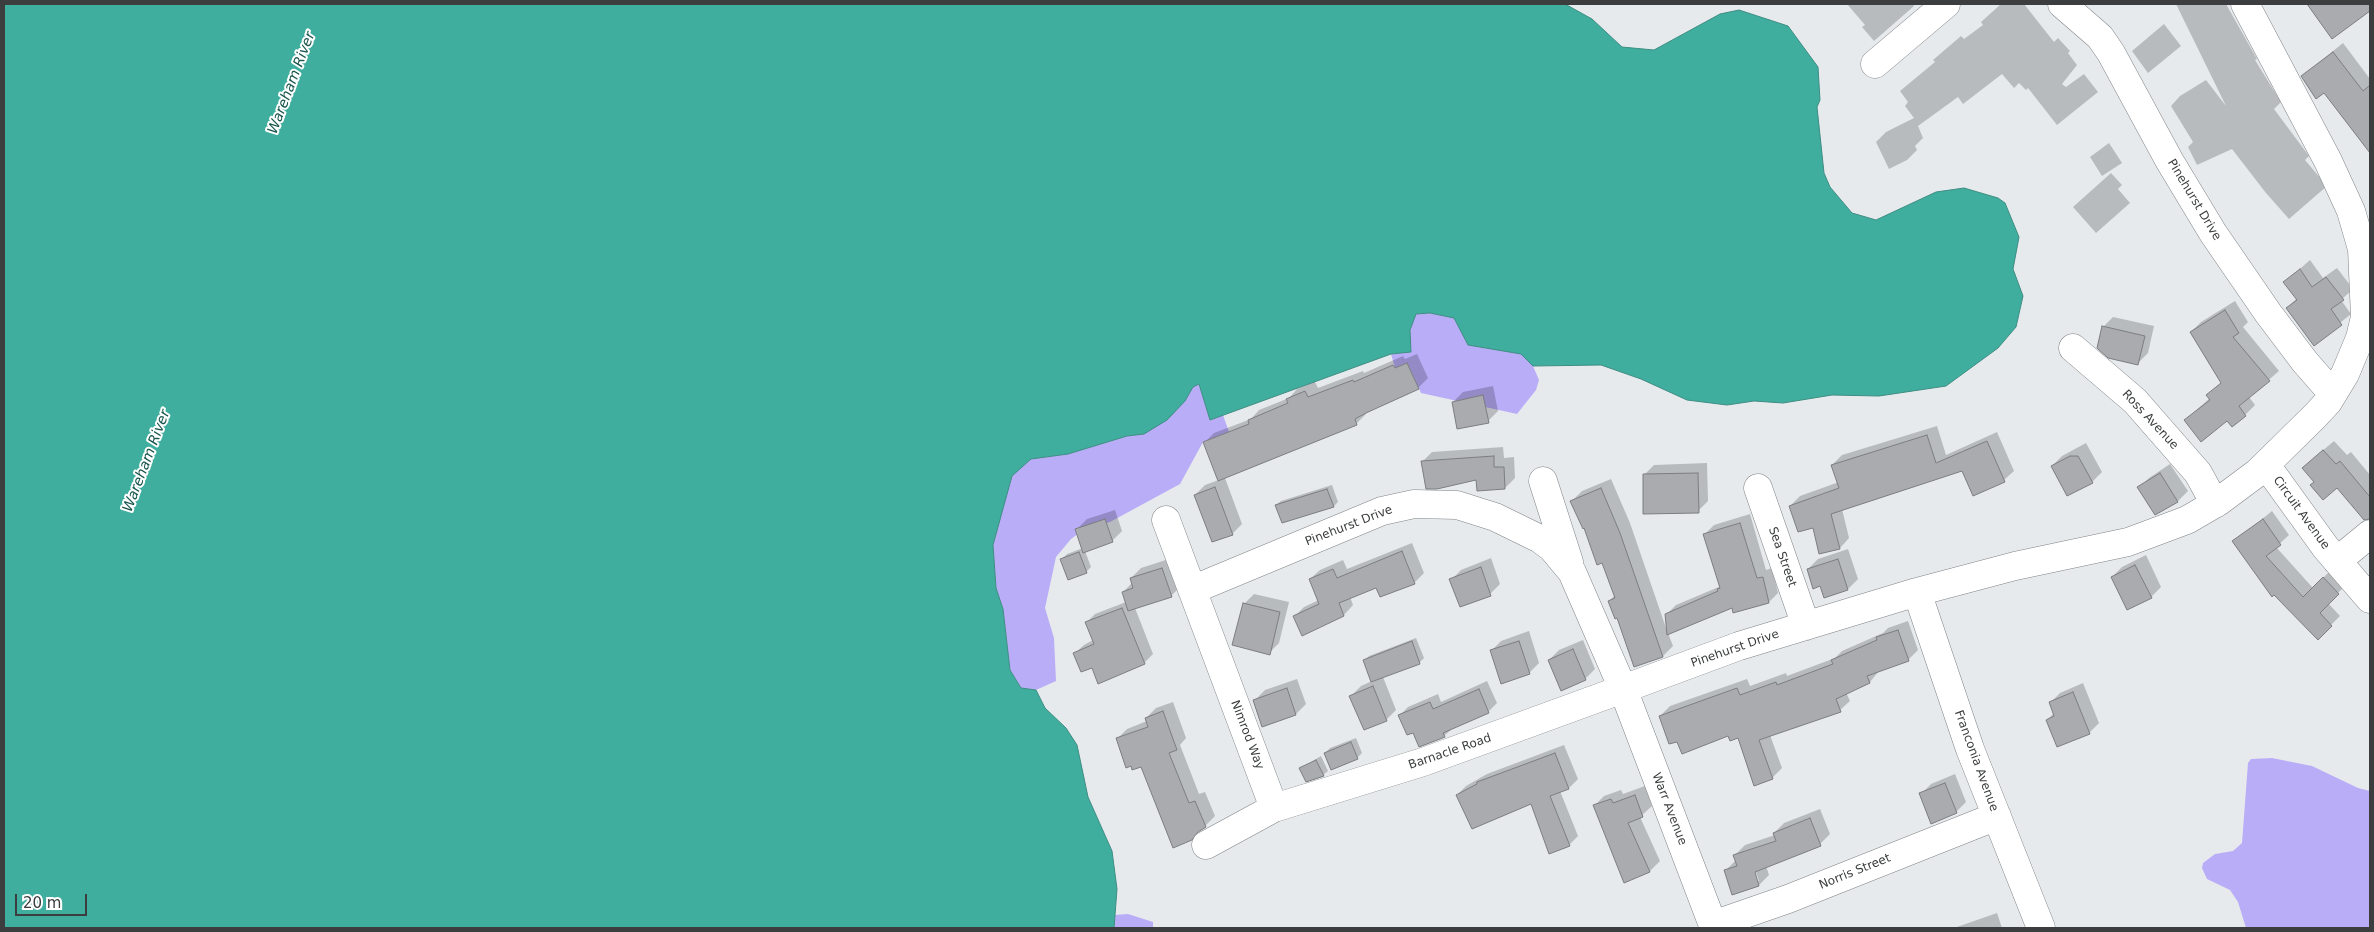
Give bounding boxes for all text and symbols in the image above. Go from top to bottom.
water label: Wareham River [265,30,319,136]
street label: Pinehurst Drive [2164,157,2224,243]
street label: Ross Avenue [2119,387,2181,453]
water label: Wareham River [120,408,174,514]
street label: Circuit Avenue [2270,474,2332,552]
street label: Pinehurst Drive [1303,503,1395,549]
street label: Sea Street [1765,525,1799,589]
street label: Pinehurst Drive [1689,627,1781,671]
street label: Nimrod Way [1227,698,1267,772]
street label: Franconia Avenue [1951,708,2001,814]
street label: Barnacle Road [1407,731,1493,773]
street label: Warr Avenue [1649,771,1689,847]
street label: Norris Street [1817,851,1893,893]
scale bar [18,884,90,916]
text: 20 m [23,894,61,912]

